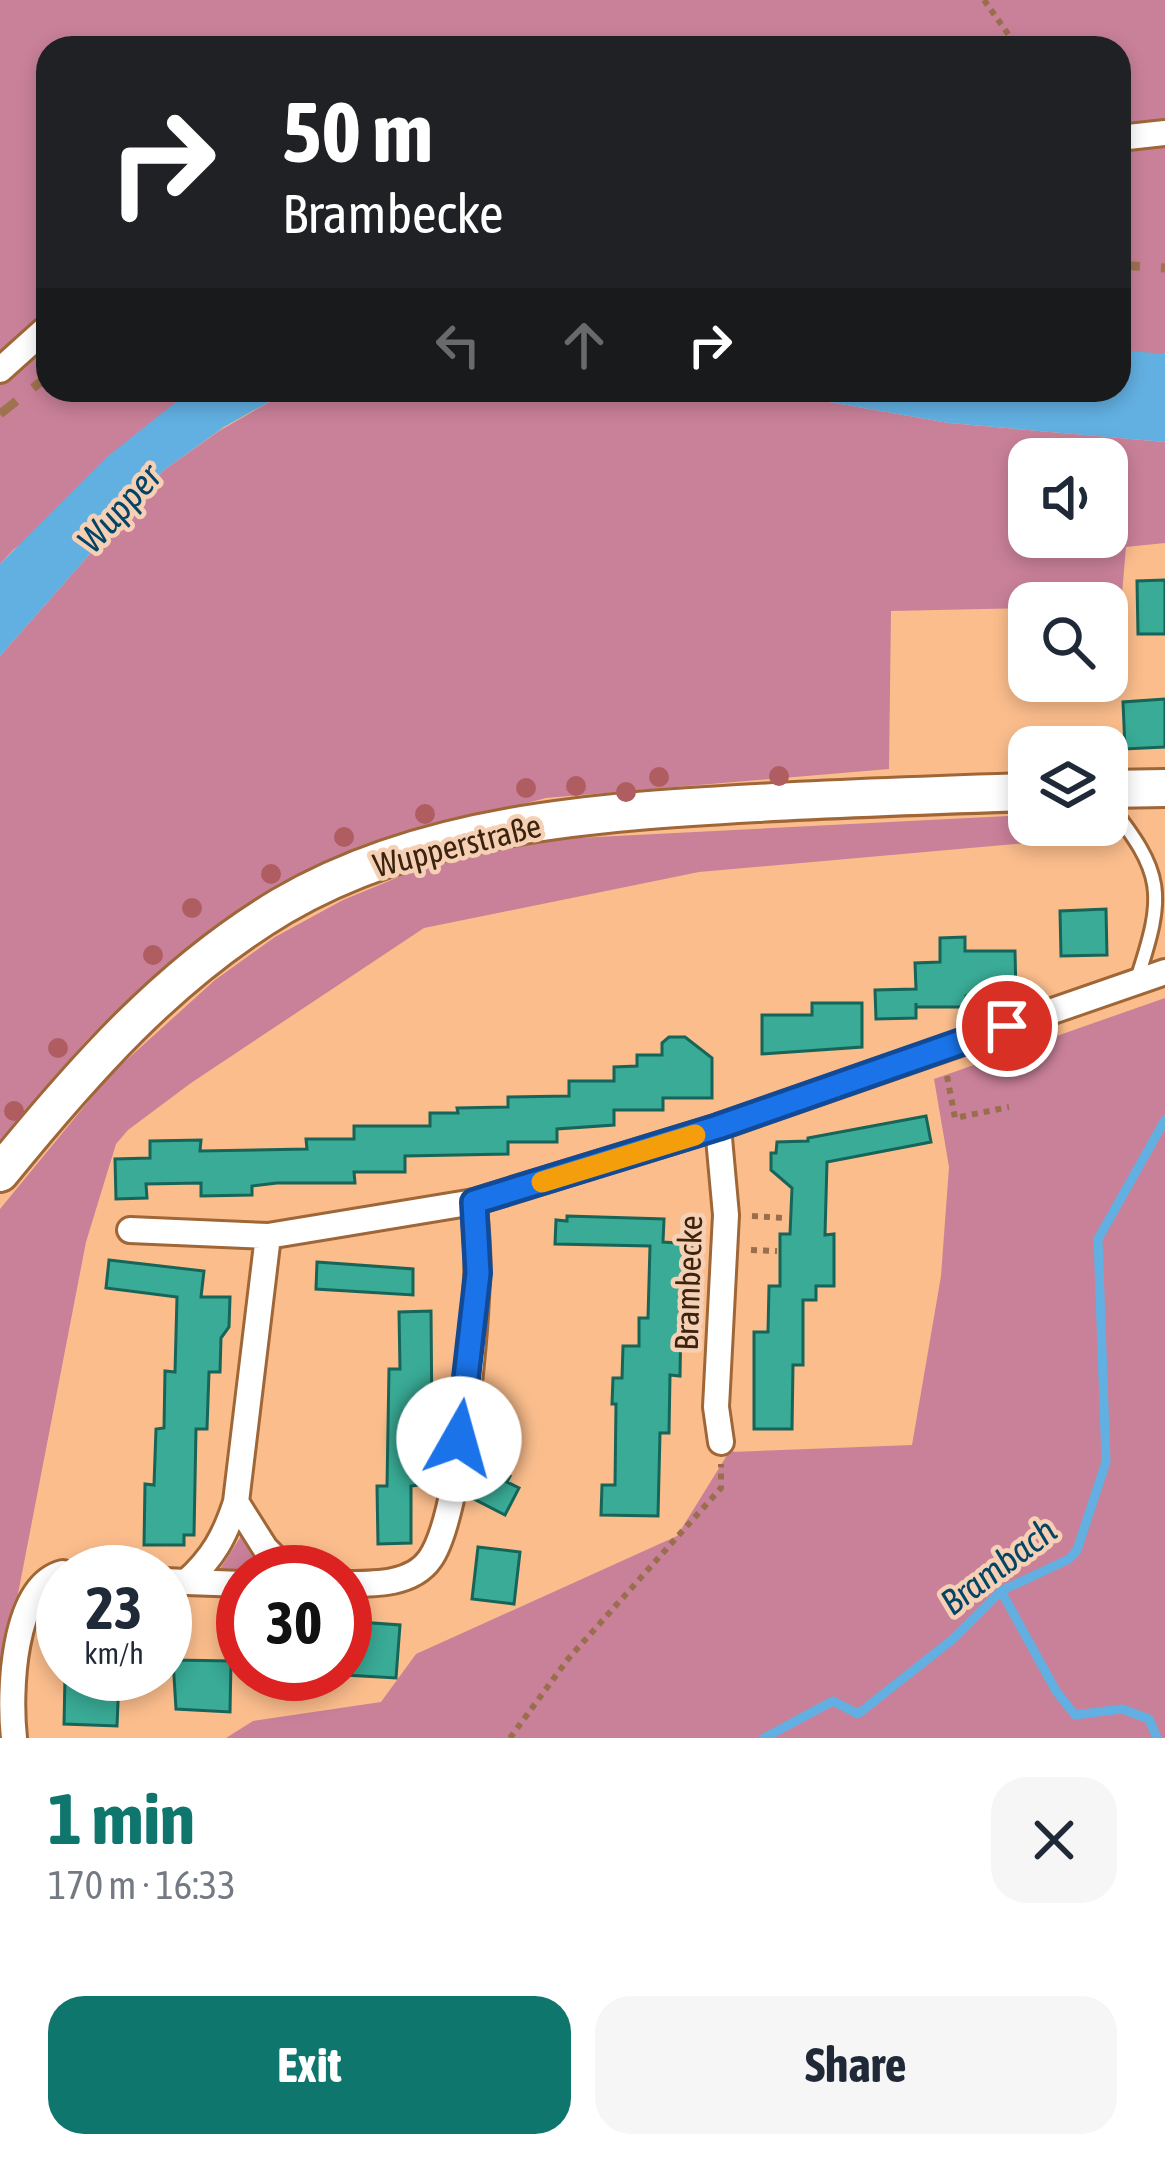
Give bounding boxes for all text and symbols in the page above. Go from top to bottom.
icon: right [84,84,240,240]
text: 50 m [282,84,433,180]
text: Brambecke [282,183,503,244]
icon: left [425,312,491,378]
icon: ahead [551,312,617,378]
icon: right [677,312,743,378]
map controls [1008,438,1128,846]
button: sound [1008,438,1128,558]
water label: Wupper [69,454,170,561]
button: search [1008,582,1128,702]
button: layers [1008,726,1128,846]
street label: Wupperstraße [369,806,545,884]
pin [956,975,1058,1077]
icon: arrive [974,993,1040,1059]
street label: Brambecke [667,1215,709,1351]
position arrow [396,1376,522,1502]
water label: Brambach [932,1509,1064,1623]
speed limit sign: 30 [216,1545,372,1701]
text: 23 [86,1573,142,1642]
text: km/h [84,1636,144,1670]
text: 1 min [48,1777,195,1859]
button: close [991,1777,1117,1903]
text: 170 m · 16:33 [48,1863,236,1907]
button: Exit [48,1996,571,2134]
button: Share [595,1996,1117,2134]

